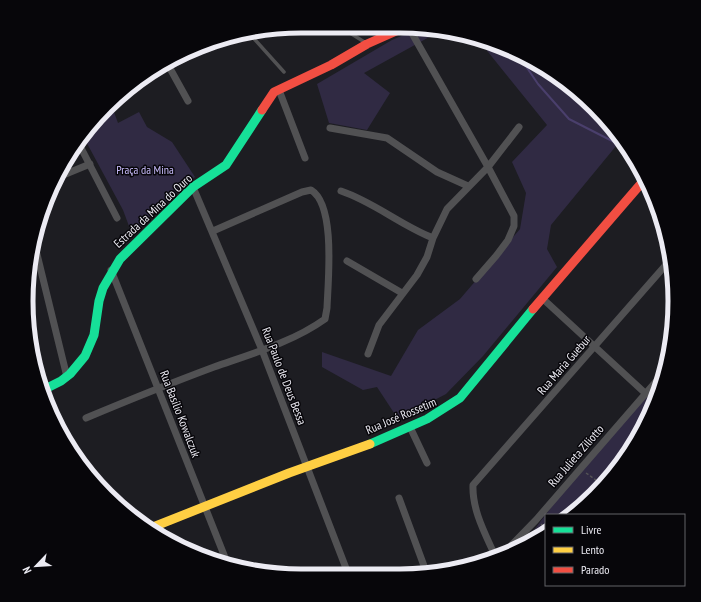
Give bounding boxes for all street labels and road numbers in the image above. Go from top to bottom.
street label: Estrada da Mina do Ouro [110,170,195,251]
street label: Rua Paulo de Deus Bessa [259,325,310,427]
street label: Rua Maria Guebur [534,331,594,397]
street label: Rua Basílio Kowalczuk [157,368,204,460]
street label: Rua José Rossetim [363,394,439,437]
street label: Rua Julieta Ziliotto [545,422,607,490]

